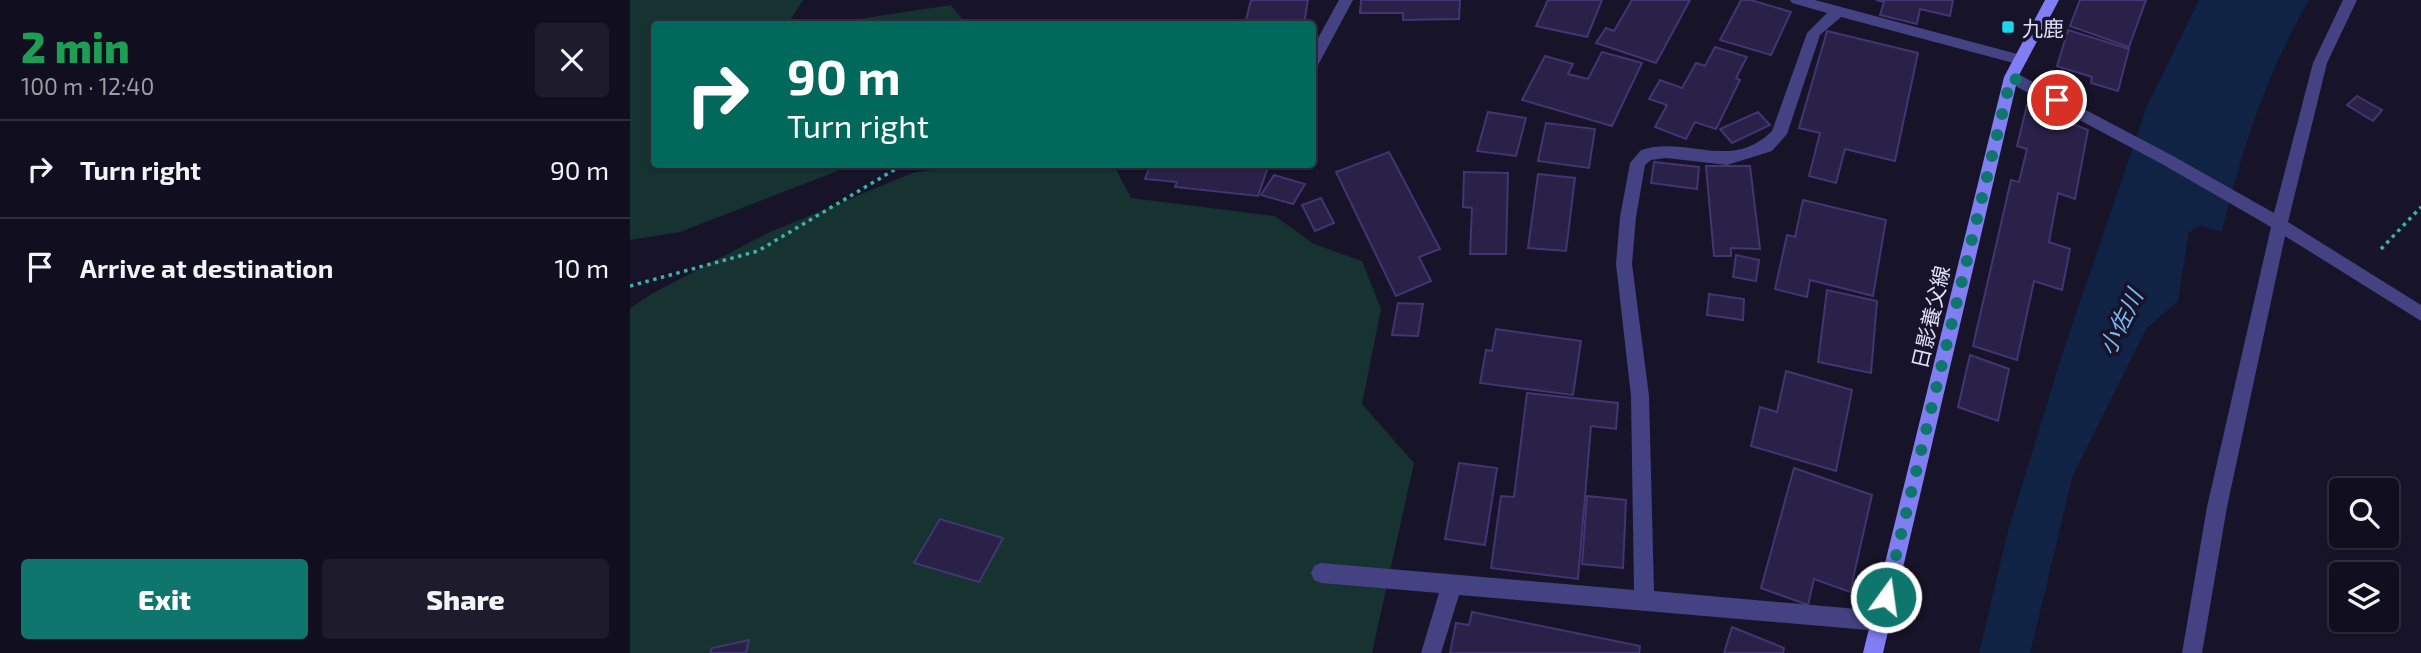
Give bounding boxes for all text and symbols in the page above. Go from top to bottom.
place label: 九鹿 [2022,15,2064,40]
marker: 九鹿 [2000,19,2016,35]
text: 2 min [21,21,130,71]
button: close [535,23,609,97]
text: 90 m [787,46,901,105]
icon: right [672,49,763,140]
pin [2027,70,2087,130]
text: 100 m · 12:40 [21,72,154,100]
icon: arrive [2038,81,2076,119]
text: Turn right [787,106,929,144]
icon: right [21,150,59,188]
text: Turn right [80,154,201,185]
text: 90 m [550,154,609,185]
icon: arrive [21,248,59,286]
text: Arrive at destination [80,252,333,283]
text: 10 m [554,252,609,283]
street label: 日影養父線 [1906,263,1954,371]
water label: 小佐川 [2092,282,2149,359]
map controls [2329,478,2399,632]
button: search [2329,478,2399,548]
button: Exit [21,559,308,639]
button: Share [322,559,609,639]
position arrow [1849,560,1923,634]
button: layers [2329,562,2399,632]

